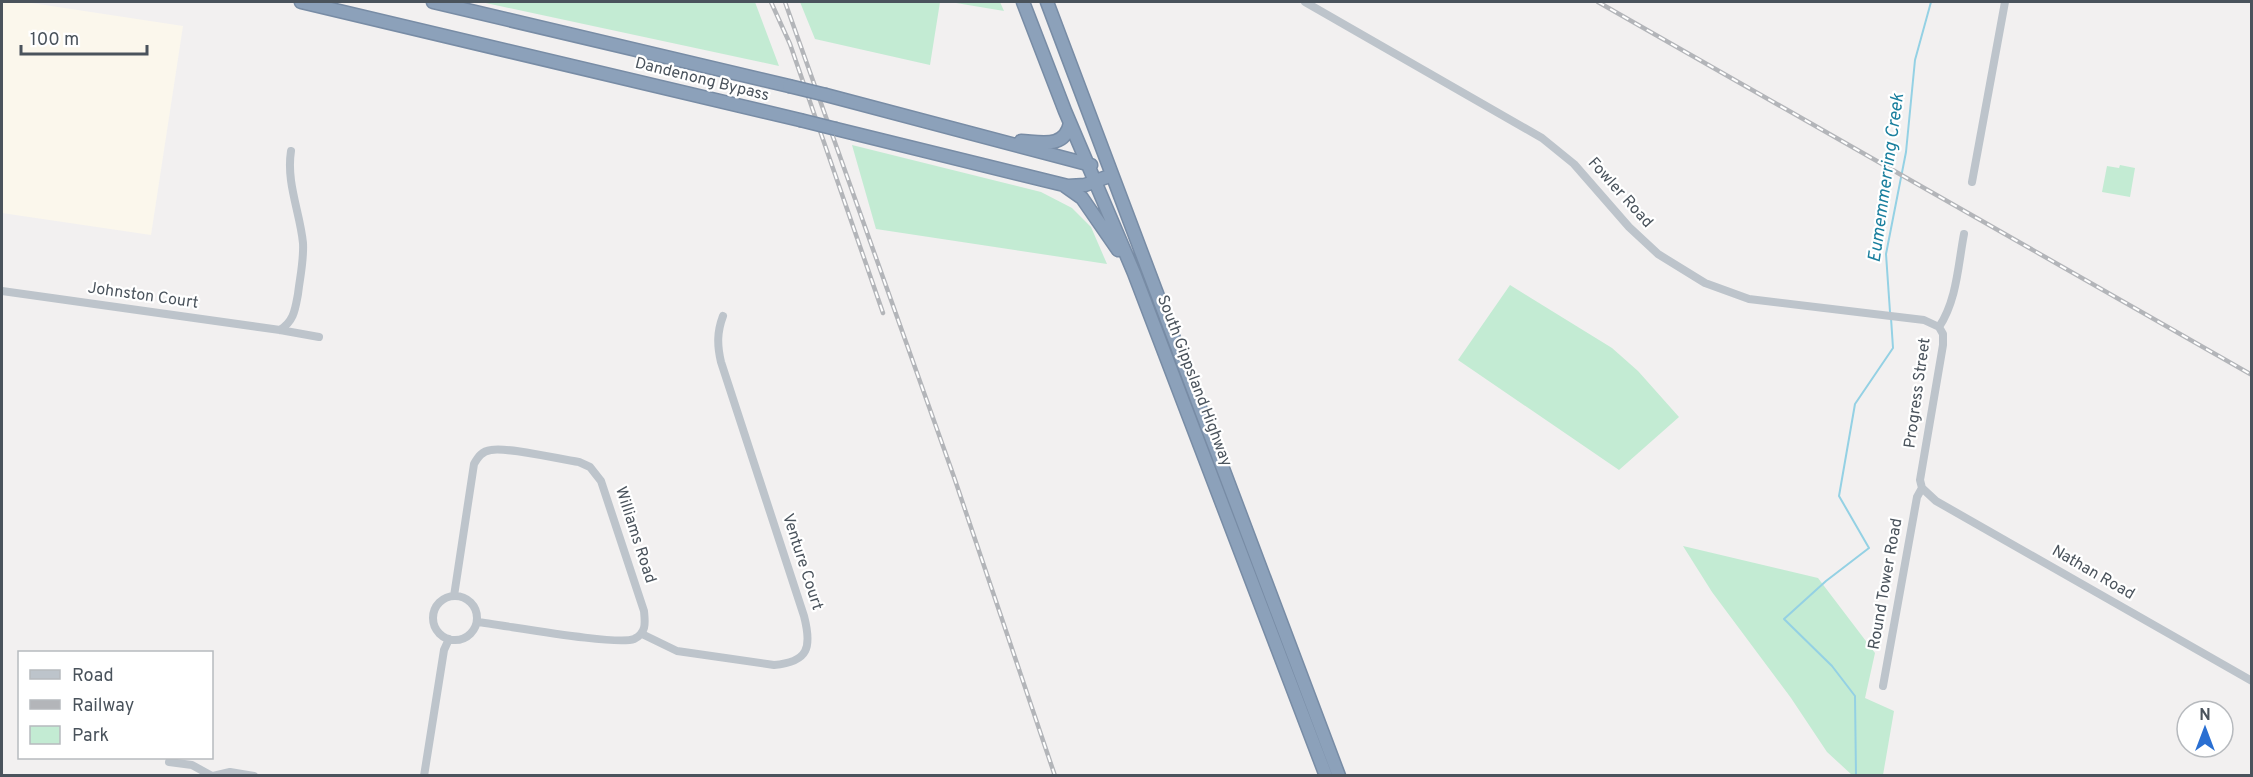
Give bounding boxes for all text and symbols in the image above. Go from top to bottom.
scale bar [21,18,147,56]
text: 100 m [30,29,79,52]
street label: Dandenong Bypass [633,54,771,106]
water label: Eumemmerring Creek [1864,91,1910,264]
street label: Fowler Road [1583,154,1657,232]
street label: Johnston Court [86,278,200,314]
street label: South Gippsland Highway [1152,292,1236,470]
street label: Progress Street [1900,337,1936,449]
street label: Williams Road [610,484,660,586]
street label: Venture Court [777,511,827,613]
street label: Round Tower Road [1865,517,1907,651]
street label: Nathan Road [2048,541,2138,605]
legend [18,651,213,759]
text: Road [72,665,114,688]
text: Railway [72,695,134,718]
north arrow [2175,699,2235,759]
text: N [2199,706,2211,726]
text: Park [72,725,109,748]

